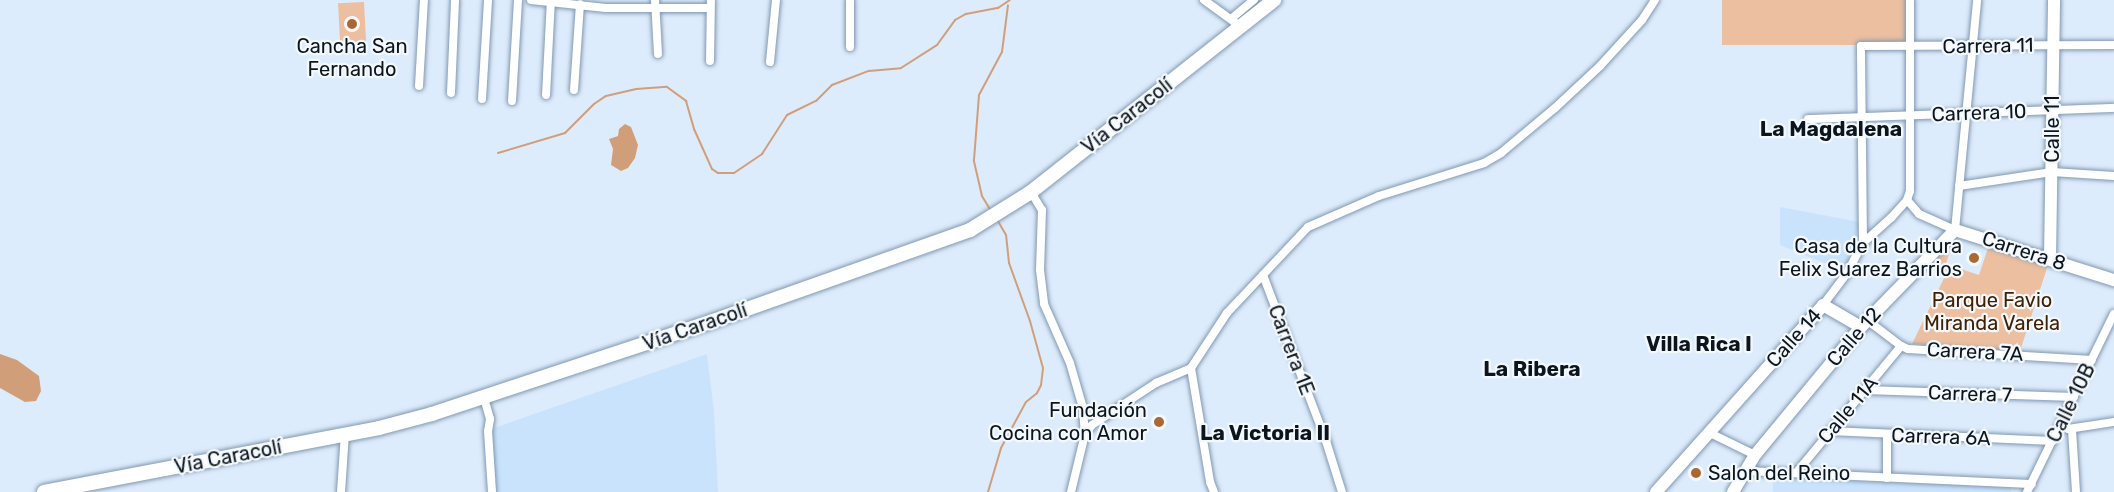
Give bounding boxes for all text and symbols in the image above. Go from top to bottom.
marker: Cancha San Fernando [345,17,359,31]
street label: Carrera 11 [1942,33,2034,59]
place label: Cancha San Fernando [296,34,408,81]
street label: Vía Caracolí [1077,73,1177,159]
street label: Calle 11 [2040,95,2064,163]
street label: Carrera 10 [1931,99,2027,127]
district label: La Magdalena [1760,116,1902,142]
street label: Carrera 8 [1979,226,2069,276]
place label: Casa de la Cultura Felix Suarez Barrios [1779,234,1962,281]
marker: Casa de la Cultura Felix Suarez Barrios [1967,251,1981,265]
park label: Parque Favio Miranda Varela [1924,288,2060,335]
street label: Vía Caracolí [640,298,750,356]
street label: Carrera 1E [1263,302,1319,398]
street label: Calle 12 [1822,303,1886,371]
street label: Calle 14 [1761,304,1827,372]
district label: Villa Rica I [1646,331,1752,357]
street label: Carrera 7A [1926,337,2024,367]
district label: La Ribera [1483,356,1581,382]
street label: Calle 10B [2042,360,2100,446]
street label: Calle 11A [1813,371,1883,449]
street label: Carrera 7 [1928,381,2012,407]
place label: Fundación Cocina con Amor [988,398,1147,445]
marker: Fundación Cocina con Amor [1152,415,1166,429]
district label: La Victoria II [1200,420,1330,446]
street label: Carrera 6A [1891,423,1991,451]
street label: Vía Caracolí [172,435,284,479]
place label: Salon del Reino [1708,461,1850,485]
marker: Salon del Reino [1689,466,1703,480]

